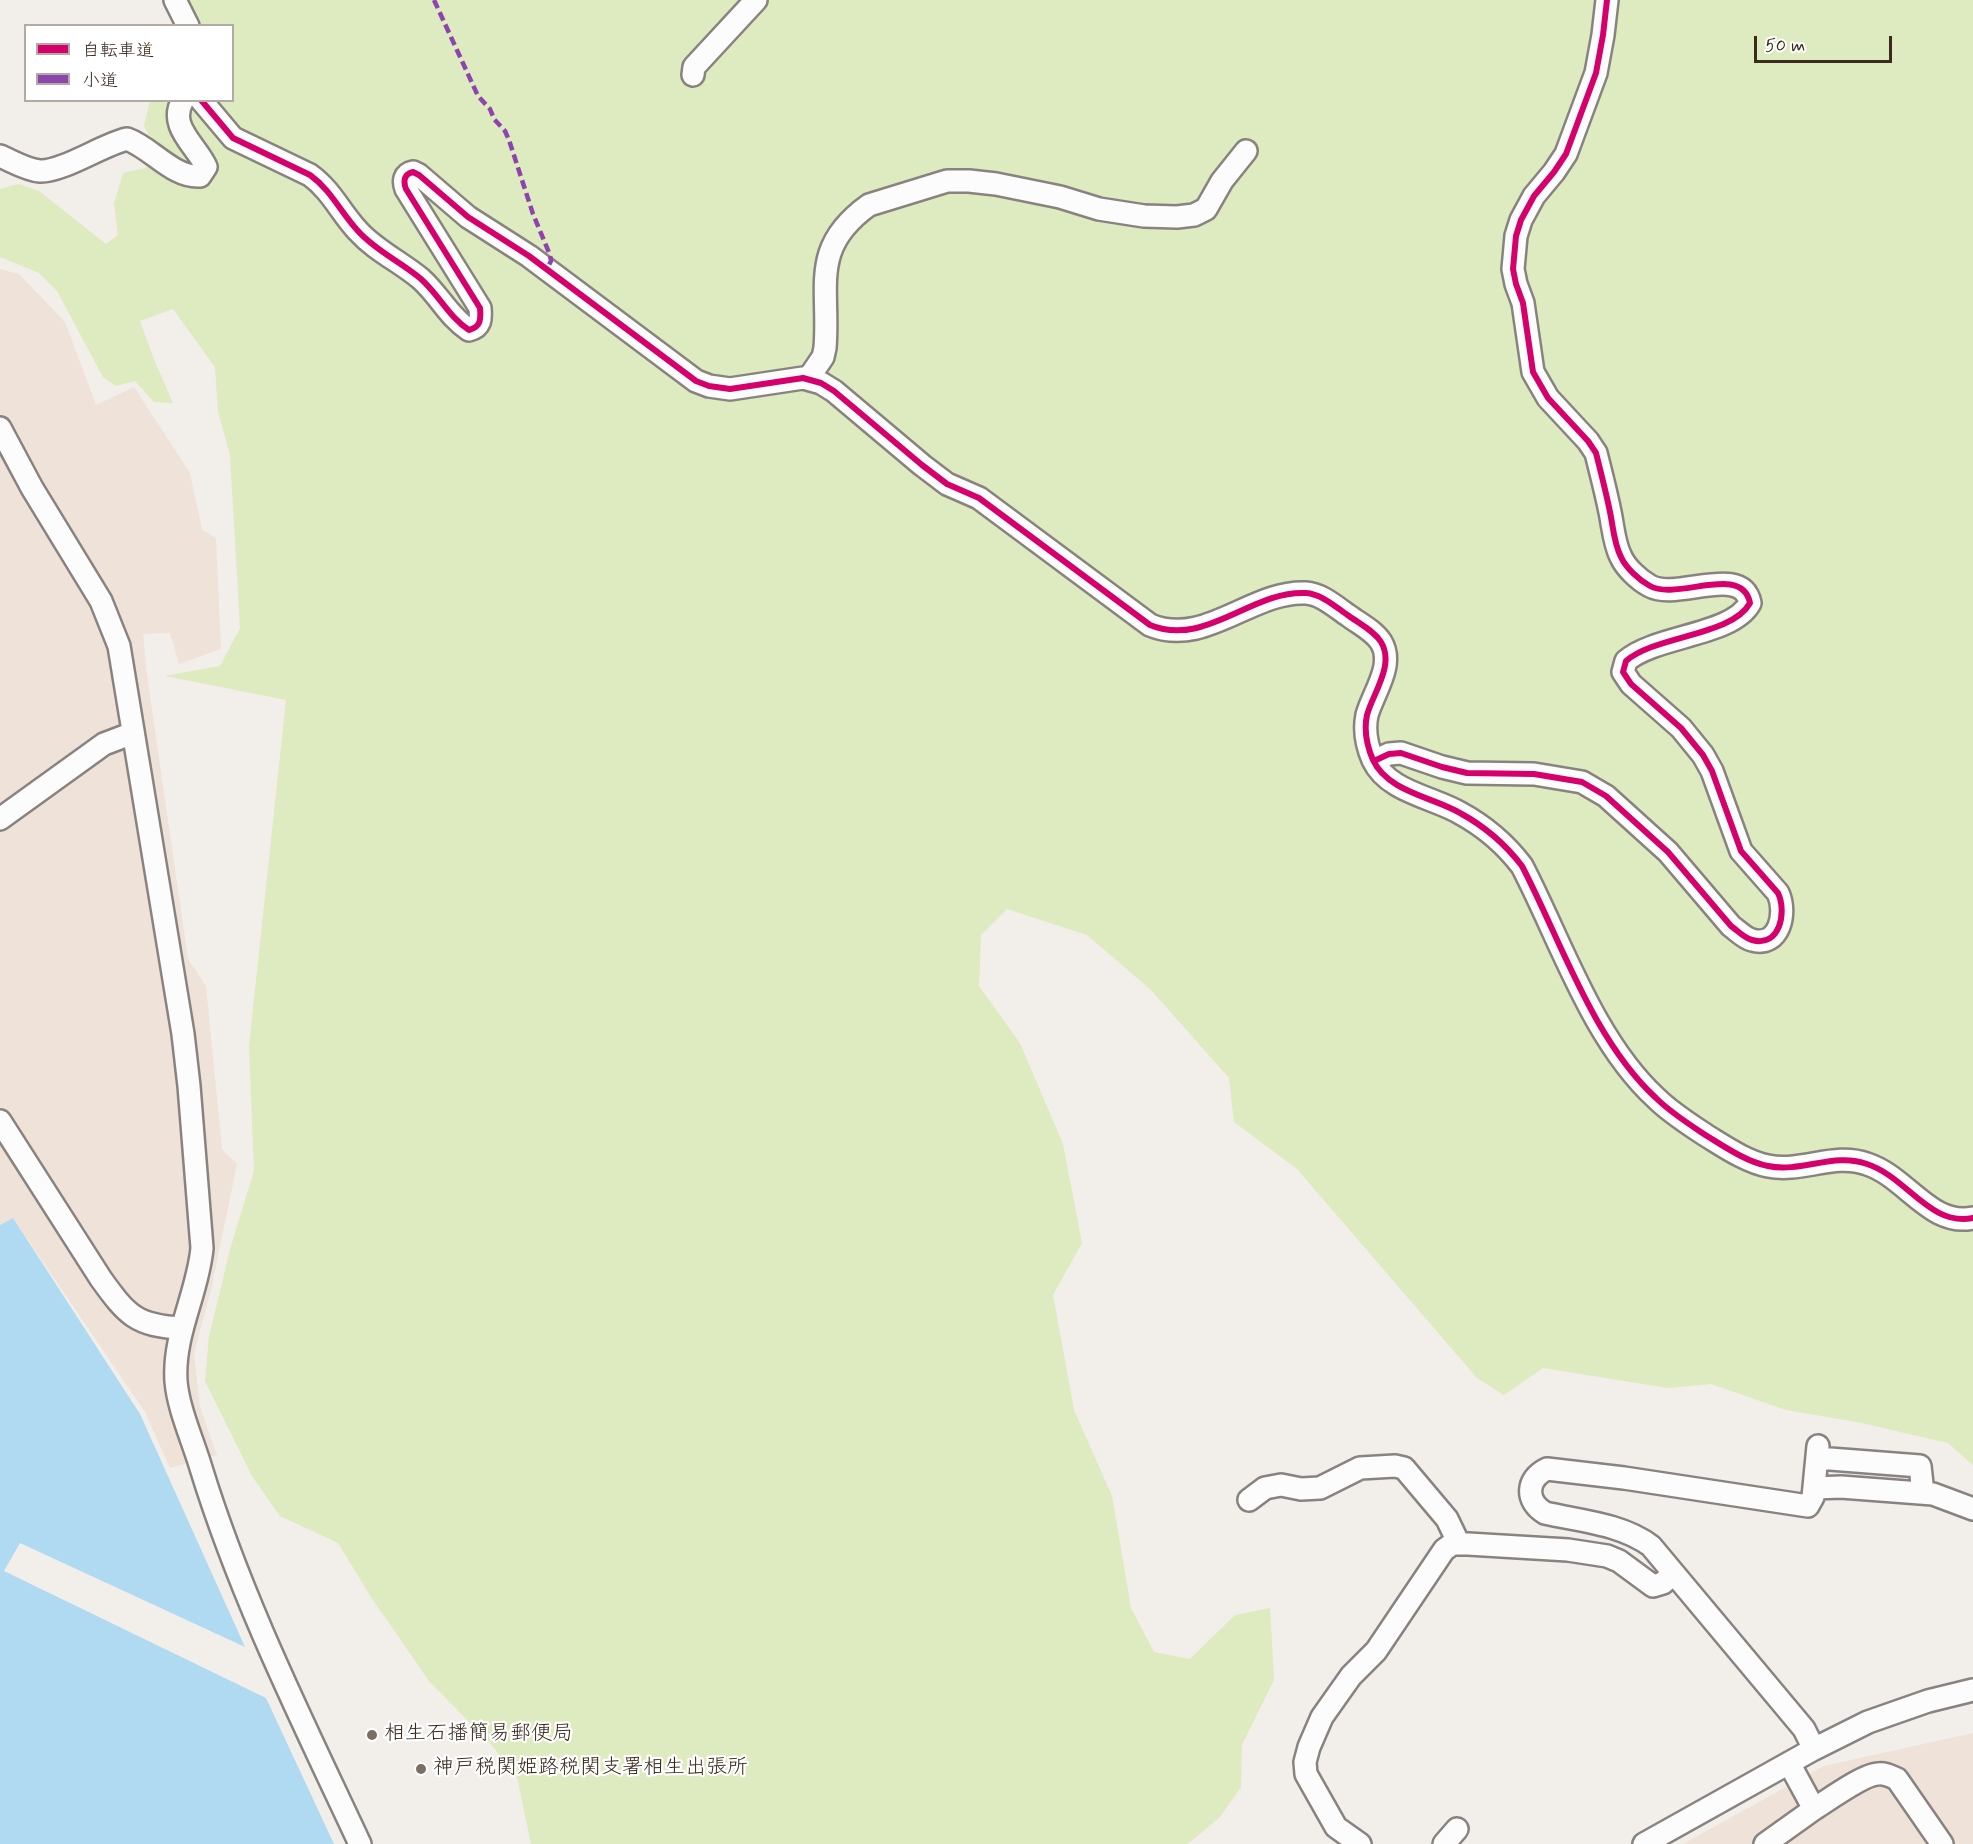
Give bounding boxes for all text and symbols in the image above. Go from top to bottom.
legend [24,24,234,102]
scale bar [1757,24,1895,62]
text: 50 m [1765,34,1805,58]
text: 自転車道 [82,39,154,63]
text: 小道 [82,69,118,93]
place label: 相生石播簡易郵便局 [384,1722,573,1748]
marker: 相生石播簡易郵便局 [365,1728,379,1742]
place label: 神戸税関姫路税関支署相生出張所 [433,1756,748,1782]
marker: 神戸税関姫路税関支署相生出張所 [414,1762,428,1776]

